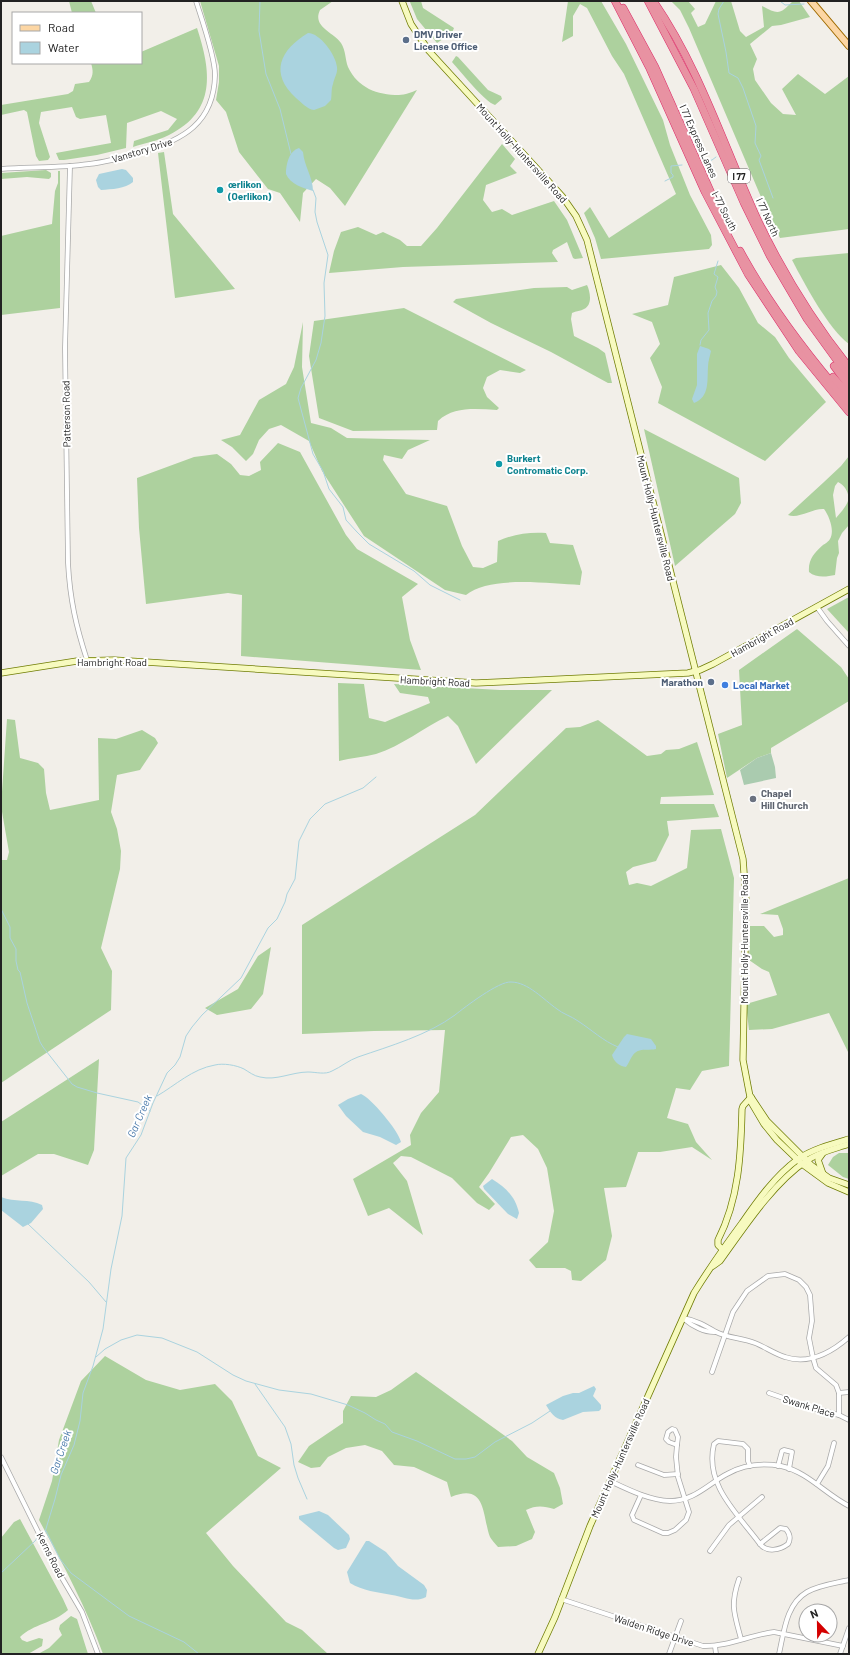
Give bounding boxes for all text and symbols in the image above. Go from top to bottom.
legend [12,12,142,64]
text: Road [48,20,75,34]
place label: DMV Driver License Office [414,28,478,52]
marker: DMV Driver License Office [401,35,411,45]
text: Water [48,40,80,54]
street label: Mount Holly-Huntersville Road [474,101,570,205]
street label: I 77 Express Lanes [677,103,721,180]
street label: Vanstory Drive [110,135,174,165]
road number: I 77 [728,169,750,183]
place label: œrlikon (Oerlikon) [227,178,272,202]
marker: œrlikon (Oerlikon) [215,185,225,195]
street label: I-77 South [710,189,740,233]
street label: I 77 North [754,196,782,238]
street label: Patterson Road [59,381,73,447]
place label: Burkert Contromatic Corp. [507,452,588,476]
street label: Mount Holly-Huntersville Road [635,454,677,582]
marker: Burkert Contromatic Corp. [494,459,504,469]
street label: Hambright Road [728,615,796,659]
street label: Hambright Road [77,656,147,668]
street label: Hambright Road [400,673,470,689]
place label: Marathon [661,676,703,688]
marker: Marathon [706,677,716,687]
place label: Local Market [733,679,790,691]
marker: Local Market [720,680,730,690]
place label: Chapel Hill Church [761,787,808,811]
marker: Chapel Hill Church [748,794,758,804]
street label: Mount Holly-Huntersville Road [738,874,750,1004]
water label: Gar Creek [124,1092,154,1139]
street label: Swank Place [781,1392,837,1420]
street label: Mount Holly-Huntersville Road [588,1396,652,1520]
water label: Gar Creek [46,1428,74,1476]
street label: Kerns Road [34,1530,68,1580]
north arrow [798,1603,838,1643]
text: N [808,1606,820,1621]
street label: Walden Ridge Drive [613,1611,695,1649]

